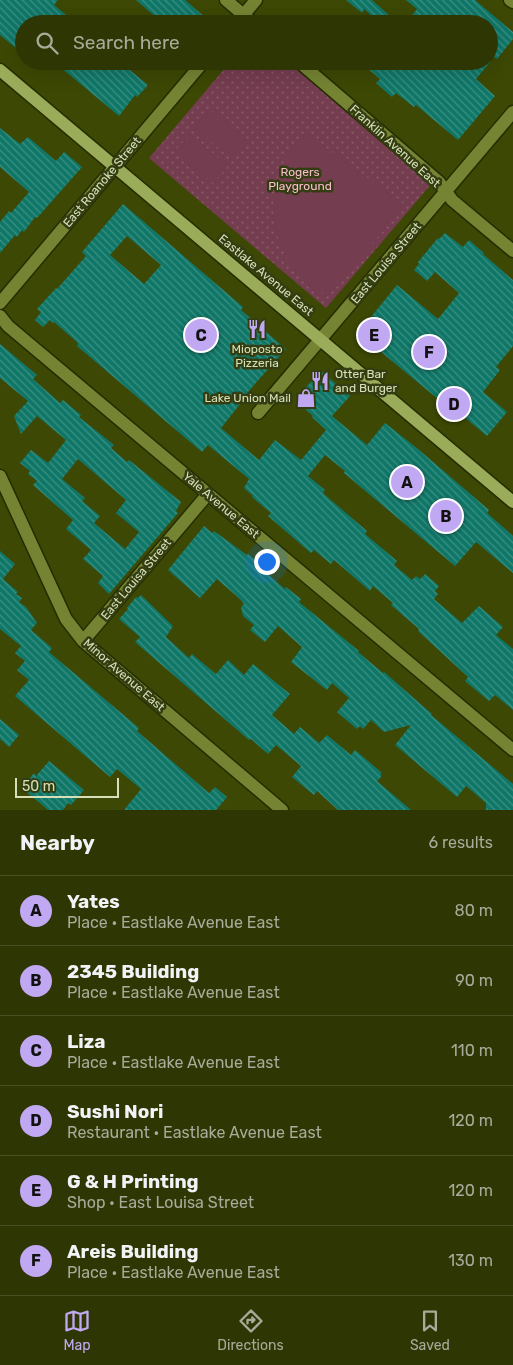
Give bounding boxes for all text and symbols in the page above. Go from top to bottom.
search box [15,15,498,70]
icon: search [33,29,61,57]
text: Search here [73,31,180,54]
street label: Franklin Avenue East [347,102,443,190]
street label: East Roanoke Street [60,134,144,230]
park label: Rogers Playground [268,165,332,193]
street label: East Louisa Street [348,219,424,306]
street label: Eastlake Avenue East [216,231,316,319]
pin: C [185,316,217,354]
pin: E [358,316,390,354]
restaurant icon: Mioposto Pizzeria [246,318,268,340]
pin: F [413,333,445,371]
place label: Mioposto Pizzeria [231,342,283,370]
place label: Otter Bar and Burger [335,367,398,395]
restaurant icon: Otter Bar and Burger [309,370,331,392]
pin: D [438,385,470,423]
shop icon: Lake Union Mail [295,387,317,409]
place label: Lake Union Mail [204,391,291,405]
pin: A [391,463,423,501]
street label: Yale Avenue East [180,469,262,541]
pin: B [430,497,462,535]
street label: East Louisa Street [98,535,174,622]
your location [254,549,280,575]
street label: Minor Avenue East [80,636,168,714]
scale bar [15,775,119,798]
text: 50 m [22,778,55,795]
text: Nearby [20,830,95,855]
text: 6 results [428,833,493,852]
text: Yates [67,890,120,913]
text: A [30,901,42,920]
text: 80 m [455,901,493,920]
text: Place · Eastlake Avenue East [67,913,280,932]
text: 2345 Building [67,960,199,983]
text: B [30,971,42,990]
text: 90 m [455,971,493,990]
text: Place · Eastlake Avenue East [67,983,280,1002]
text: Liza [67,1030,106,1053]
text: C [30,1041,42,1060]
text: 110 m [451,1041,493,1060]
text: Place · Eastlake Avenue East [67,1053,280,1072]
text: Sushi Nori [67,1100,163,1123]
text: D [30,1111,42,1130]
text: 120 m [448,1111,493,1130]
text: Restaurant · Eastlake Avenue East [67,1123,322,1142]
text: G & H Printing [67,1170,199,1193]
text: E [31,1181,41,1200]
text: 120 m [448,1181,493,1200]
text: Shop · East Louisa Street [67,1193,254,1212]
text: Areis Building [67,1240,199,1263]
text: F [31,1251,41,1270]
text: 130 m [448,1251,493,1270]
text: Place · Eastlake Avenue East [67,1263,280,1282]
tab: Map [63,1307,91,1354]
tab: Directions [217,1307,284,1354]
tab: Saved [410,1307,450,1354]

